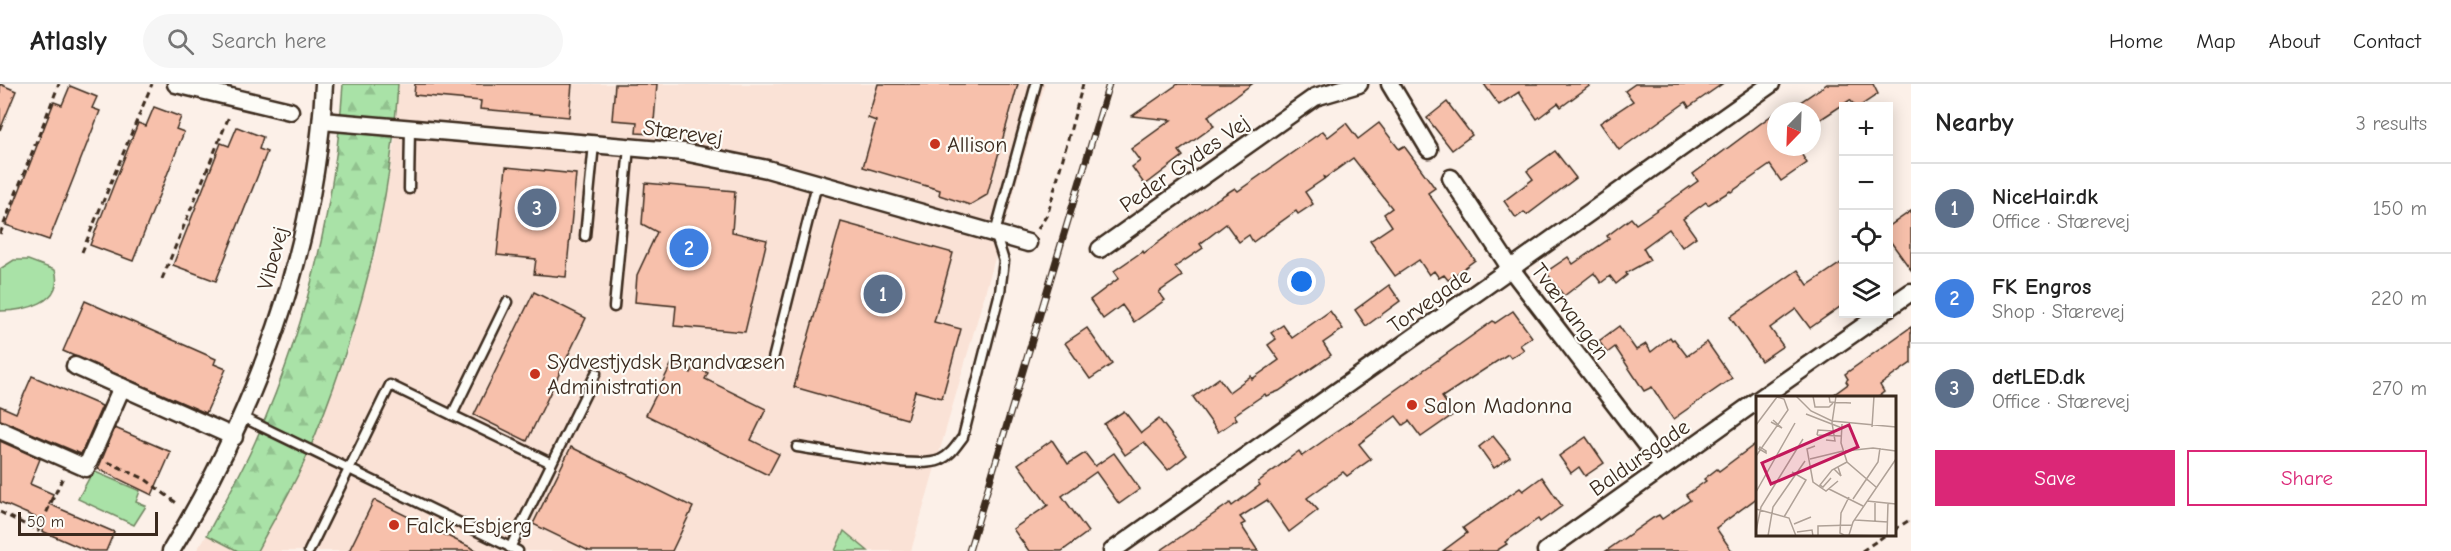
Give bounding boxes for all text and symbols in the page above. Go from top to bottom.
search box [143,14,563,68]
text: Atlasly [30,25,107,57]
icon: search [164,25,197,58]
text: Search here [212,28,326,54]
text: Home [2109,29,2163,53]
text: Map [2196,29,2236,53]
text: About [2269,29,2320,53]
text: Contact [2353,29,2421,53]
north arrow [1767,102,1821,156]
map controls [1839,102,1893,318]
button: + [1839,102,1893,156]
text: Nearby [1935,108,2014,138]
street label: Peder Gydes Vej [1115,109,1254,218]
text: 3 results [2356,112,2427,135]
street label: Stærevej [641,115,724,151]
place label: Allison [947,132,1007,158]
marker: Allison [928,137,942,151]
button: − [1839,156,1893,210]
text: NiceHair.dk [1992,184,2098,210]
pin: 3 [518,186,556,230]
text: 1 [1951,197,1958,220]
text: 150 m [2373,197,2427,220]
button: locate [1839,210,1893,264]
text: Office · Stærevej [1992,210,2130,233]
street label: Vibevej [252,224,294,293]
pin: 2 [670,226,708,270]
street label: Tværvangen [1525,258,1615,365]
street label: Torvegade [1383,263,1476,339]
button: layers [1839,264,1893,318]
your location [1287,267,1316,296]
pin: 1 [864,272,902,316]
text: FK Engros [1992,274,2091,300]
text: 2 [1950,287,1959,310]
text: 220 m [2371,287,2427,310]
text: Shop · Stærevej [1992,300,2125,323]
place label: Sydvestjydsk Brandvæsen Administration [547,349,785,400]
text: detLED.dk [1992,364,2085,390]
marker: Sydvestjydsk Brandvæsen Administration [528,367,542,381]
text: 3 [1950,377,1959,400]
text: 270 m [2372,377,2427,400]
text: Office · Stærevej [1992,390,2130,413]
place label: Salon Madonna [1424,393,1572,419]
inset map [1756,396,1896,536]
marker: Salon Madonna [1405,398,1419,412]
street label: Baldursgade [1585,414,1695,502]
button: Save [1935,450,2175,506]
button: Share [2187,450,2427,506]
scale bar [18,509,158,536]
text: 50 m [27,513,64,531]
place label: Falck Esbjerg [406,513,532,539]
marker: Falck Esbjerg [387,518,401,532]

